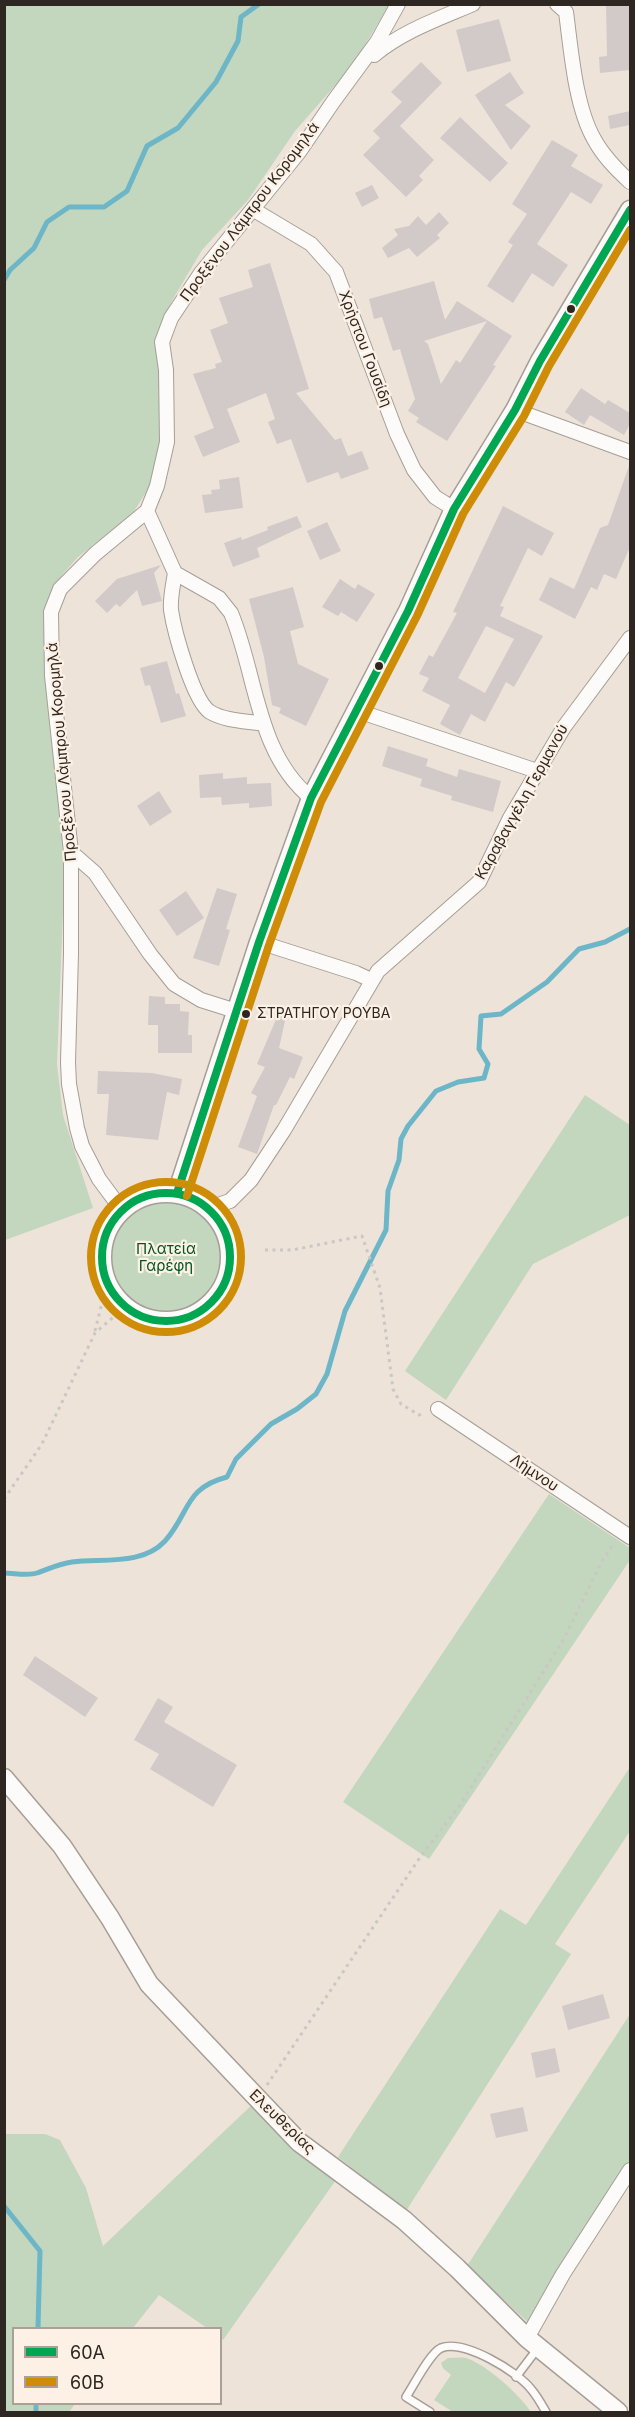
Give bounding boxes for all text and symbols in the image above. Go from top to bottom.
street label: Προξένου Λάμπρου Κορομηλά [177,119,323,305]
street label: Χρήστου Γουσίδη [335,288,395,410]
unlabelled marker [565,303,577,315]
street label: Προξένου Λάμπρου Κορομηλά [43,642,81,862]
unlabelled marker [373,660,385,672]
street label: Καραβαγγέλη Γερμανού [472,721,572,883]
place label: ΣΤΡΑΤΗΓΟΥ ΡΟΥΒΑ [257,1006,390,1022]
marker: ΣΤΡΑΤΗΓΟΥ ΡΟΥΒΑ [240,1008,252,1020]
park label: Πλατεία Γαρέφη [136,1240,196,1275]
street label: Λήμνου [506,1450,562,1496]
street label: Ελευθερίας [245,2086,319,2158]
legend [12,2327,222,2405]
text: 60Α [70,2342,105,2363]
text: 60Β [70,2372,104,2393]

